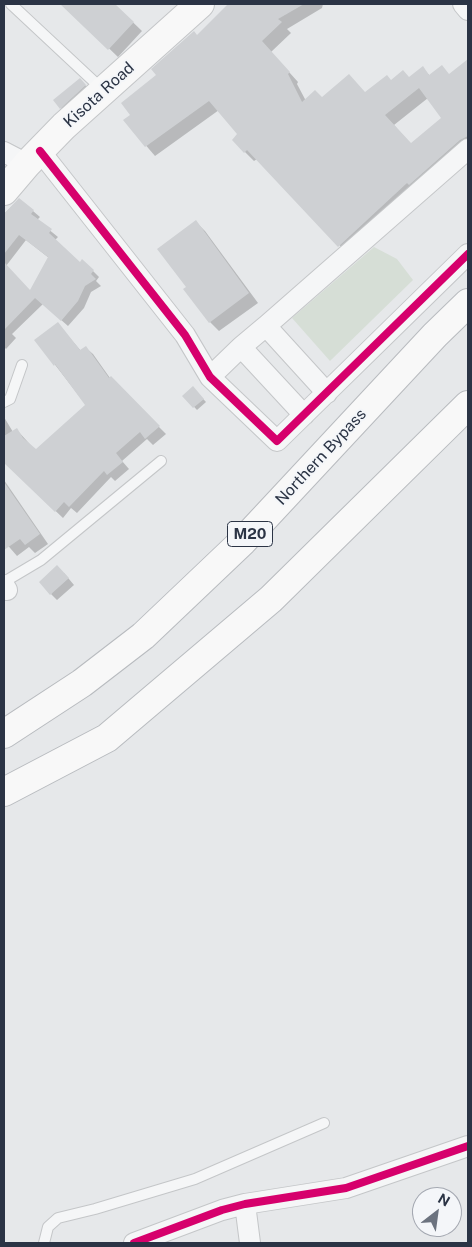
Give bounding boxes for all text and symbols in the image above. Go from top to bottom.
street label: Kisota Road [60,58,138,132]
street label: Northern Bypass [272,405,370,509]
road number: M20 [228,522,272,546]
north arrow [412,1187,462,1237]
text: N [435,1190,453,1210]

